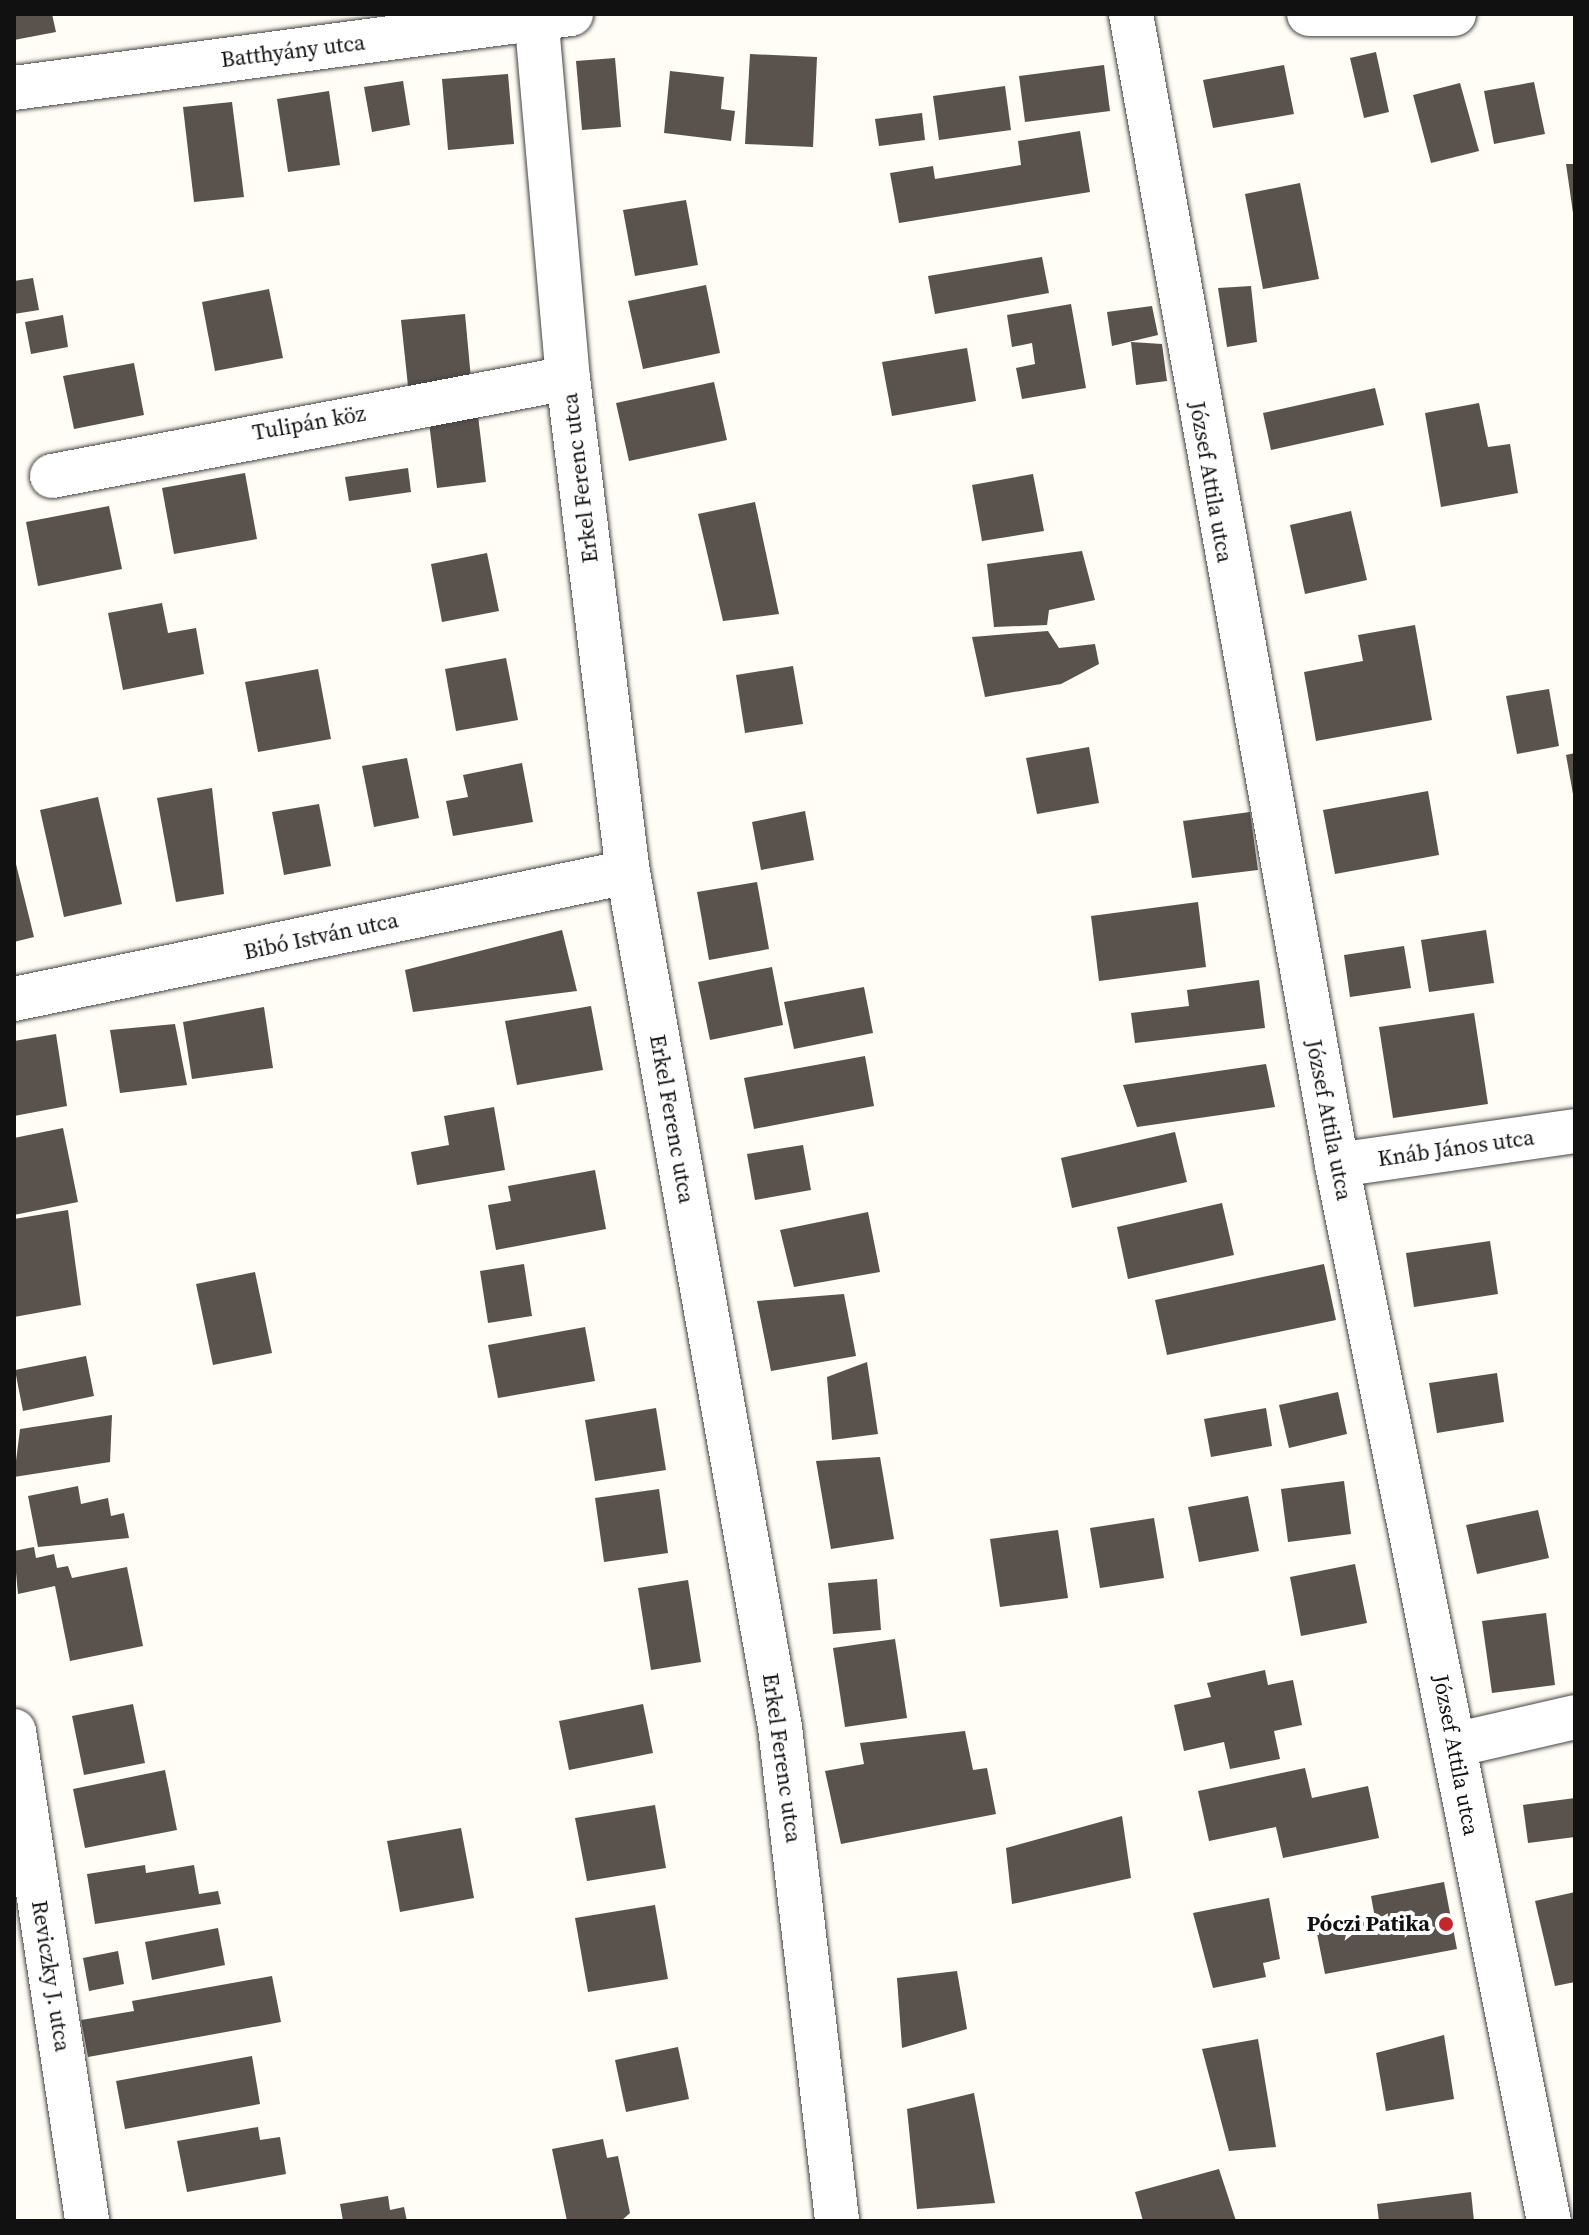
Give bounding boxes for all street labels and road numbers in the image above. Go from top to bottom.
street label: Batthyány utca [219,29,367,73]
street label: Erkel Ferenc utca [556,391,604,565]
street label: József Attila utca [1184,399,1238,565]
street label: Tulipán köz [250,400,368,446]
street label: Bibó István utca [241,907,401,965]
street label: Erkel Ferenc utca [644,1032,700,1206]
street label: József Attila utca [1300,1037,1358,1203]
street label: Knáb János utca [1376,1124,1536,1172]
street label: Erkel Ferenc utca [757,1671,807,1845]
street label: József Attila utca [1427,1672,1485,1838]
street label: Reviczky J. utca [26,1899,76,2053]

